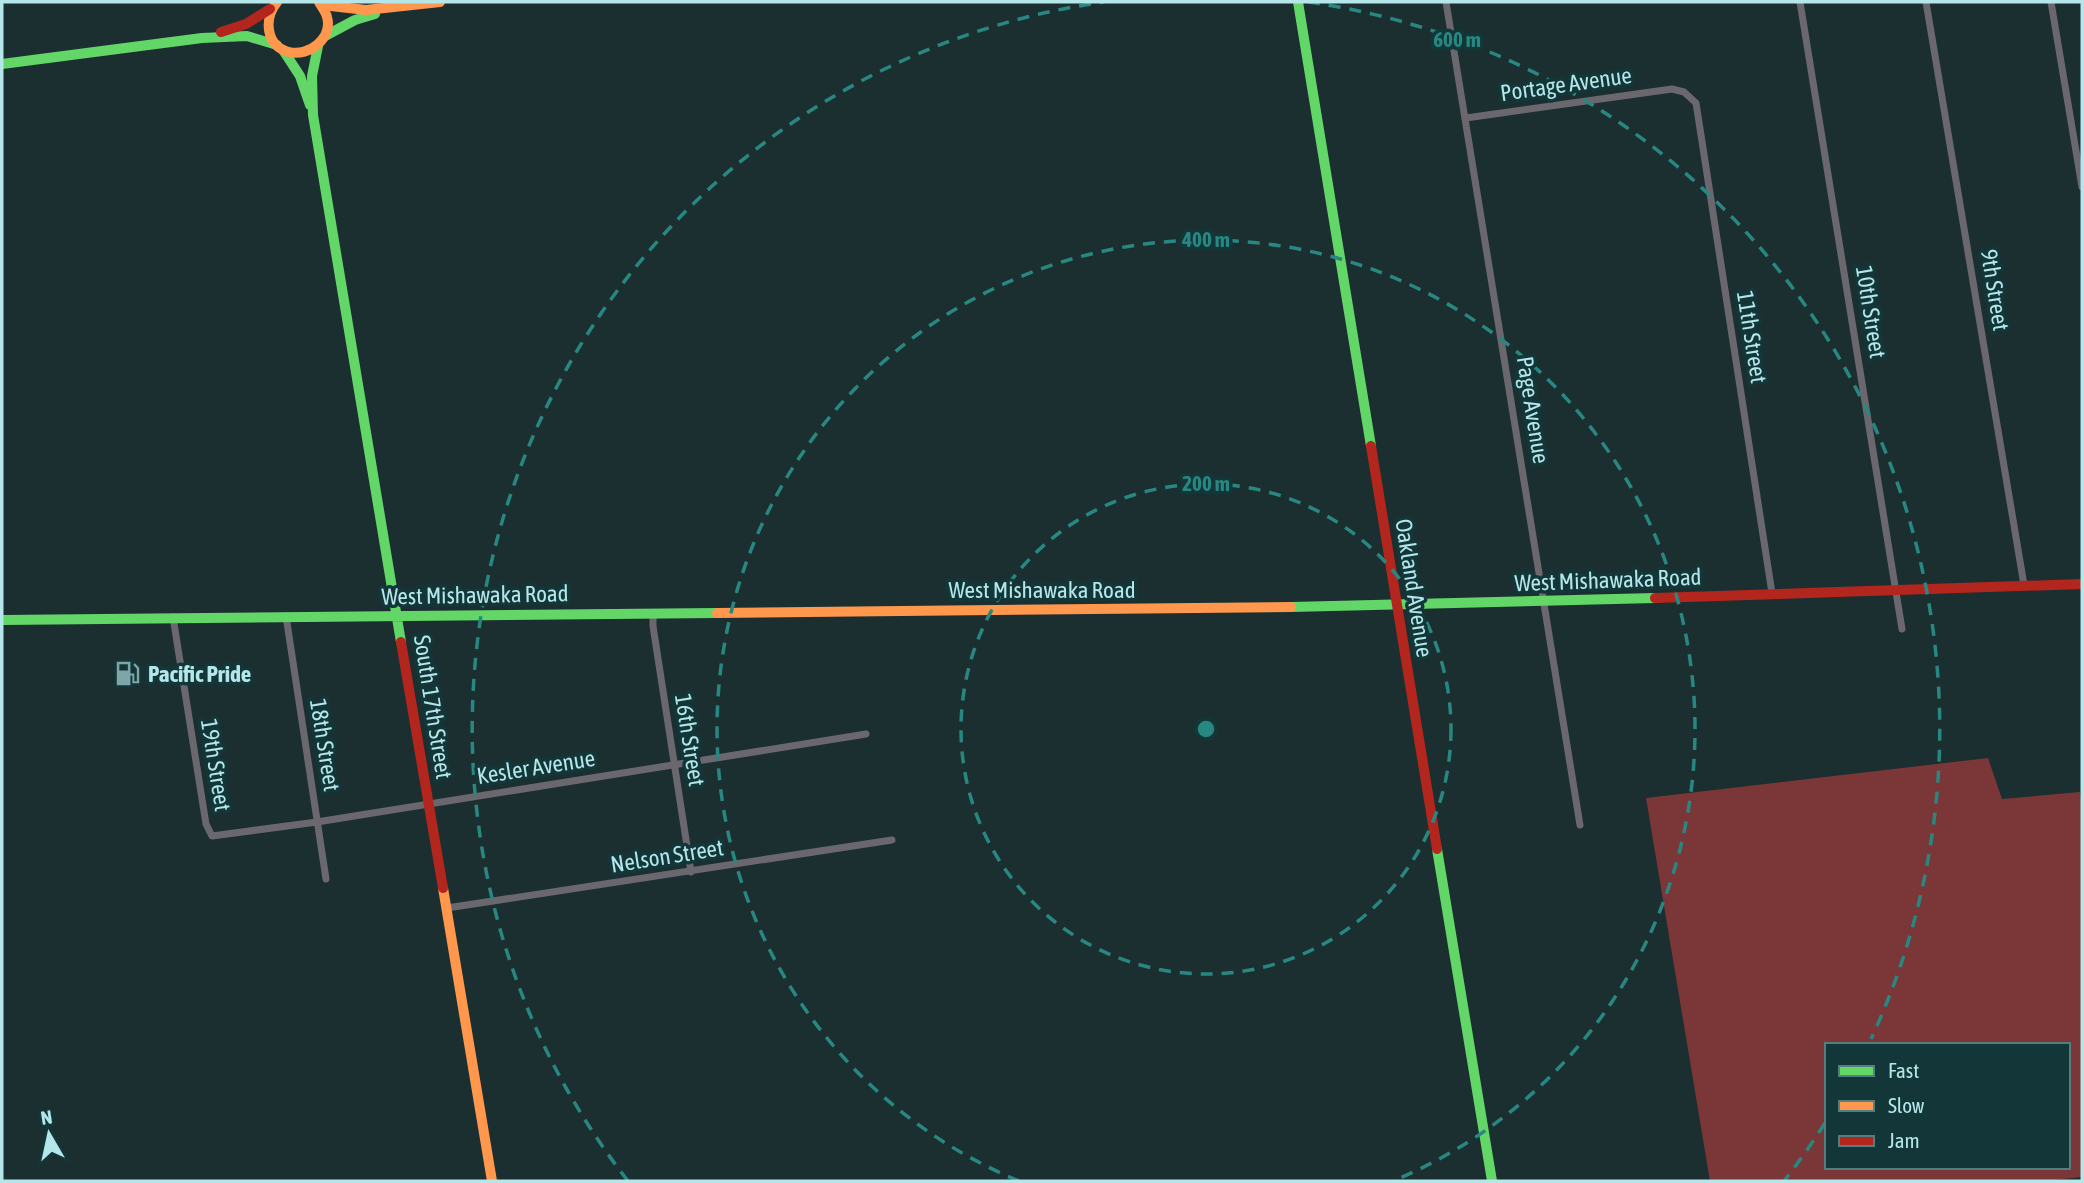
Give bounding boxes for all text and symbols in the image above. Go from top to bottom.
text: 600 m [1433,27,1481,51]
street label: Portage Avenue [1499,62,1633,106]
text: 400 m [1181,227,1230,251]
street label: 9th Street [1976,247,2014,333]
street label: 10th Street [1851,264,1891,360]
street label: 11th Street [1732,289,1772,385]
street label: Page Avenue [1512,355,1554,465]
text: 200 m [1182,471,1230,495]
street label: Oakland Avenue [1390,517,1438,659]
street label: West Mishawaka Road [1514,564,1702,596]
street label: West Mishawaka Road [948,577,1136,603]
street label: West Mishawaka Road [381,580,569,610]
street label: South 17th Street [409,633,457,781]
fuel station icon: Pacific Pride [114,660,142,688]
place label: Pacific Pride [148,661,251,687]
street label: 16th Street [670,692,710,788]
street label: 18th Street [305,697,345,793]
street label: 19th Street [196,717,236,813]
centre of rings [1194,717,1218,741]
street label: Kesler Avenue [475,745,597,789]
street label: Nelson Street [609,834,725,878]
legend [1825,1043,2070,1169]
text: Fast [1888,1058,1919,1082]
text: Slow [1888,1093,1925,1117]
north arrow [14,1099,84,1169]
text: N [39,1105,54,1129]
text: Jam [1888,1128,1920,1152]

